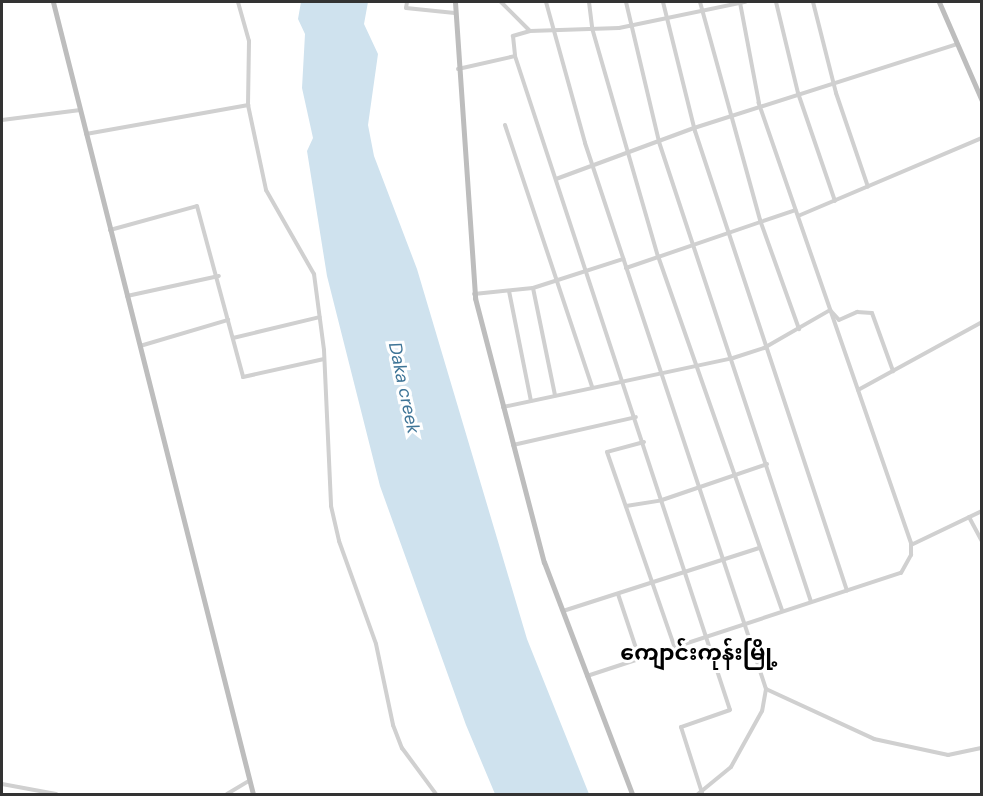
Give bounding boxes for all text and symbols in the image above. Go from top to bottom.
water label: Daka creek [384,340,424,436]
district label: ကျောင်းကုန်းမြို့ [620,640,778,666]

